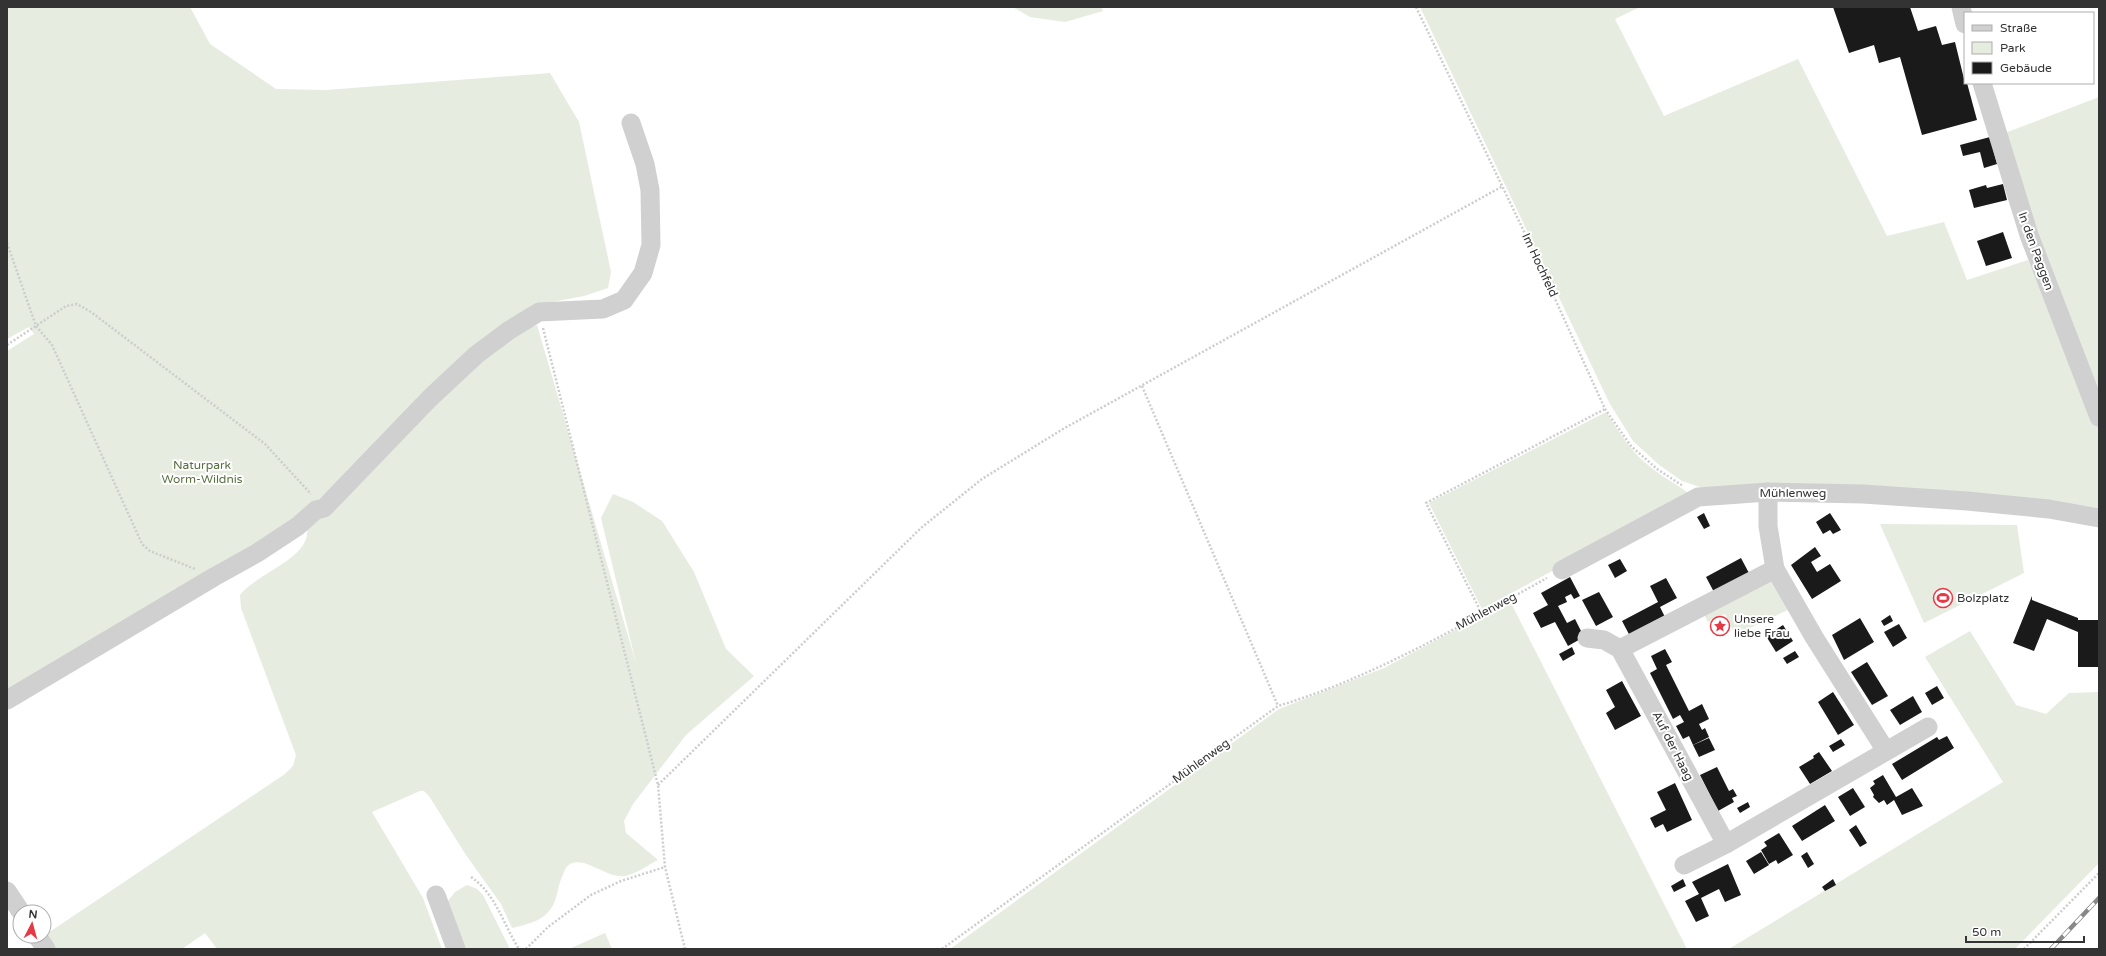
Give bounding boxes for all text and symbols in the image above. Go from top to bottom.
legend [1964,12,2094,84]
text: Straße [2000,21,2037,35]
text: Park [2000,41,2026,55]
text: Gebäude [2000,61,2052,75]
street label: In den Paggen [2015,210,2057,292]
street label: Im Hochfeld [1519,231,1561,299]
park label: Naturpark Worm-Wildnis [161,458,243,486]
street label: Mühlenweg [1760,486,1826,500]
sports icon: Bolzplatz [1932,587,1954,609]
street label: Mühlenweg [1453,589,1519,633]
place label: Bolzplatz [1957,591,2009,605]
place label: Unsere liebe Frau [1734,612,1790,640]
place icon: Unsere liebe Frau [1709,615,1731,637]
street label: Auf der Haag [1650,709,1696,783]
street label: Mühlenweg [1170,736,1232,786]
north arrow [12,904,52,944]
text: N [28,908,38,921]
scale bar [1966,918,2084,944]
text: 50 m [1972,925,2001,939]

